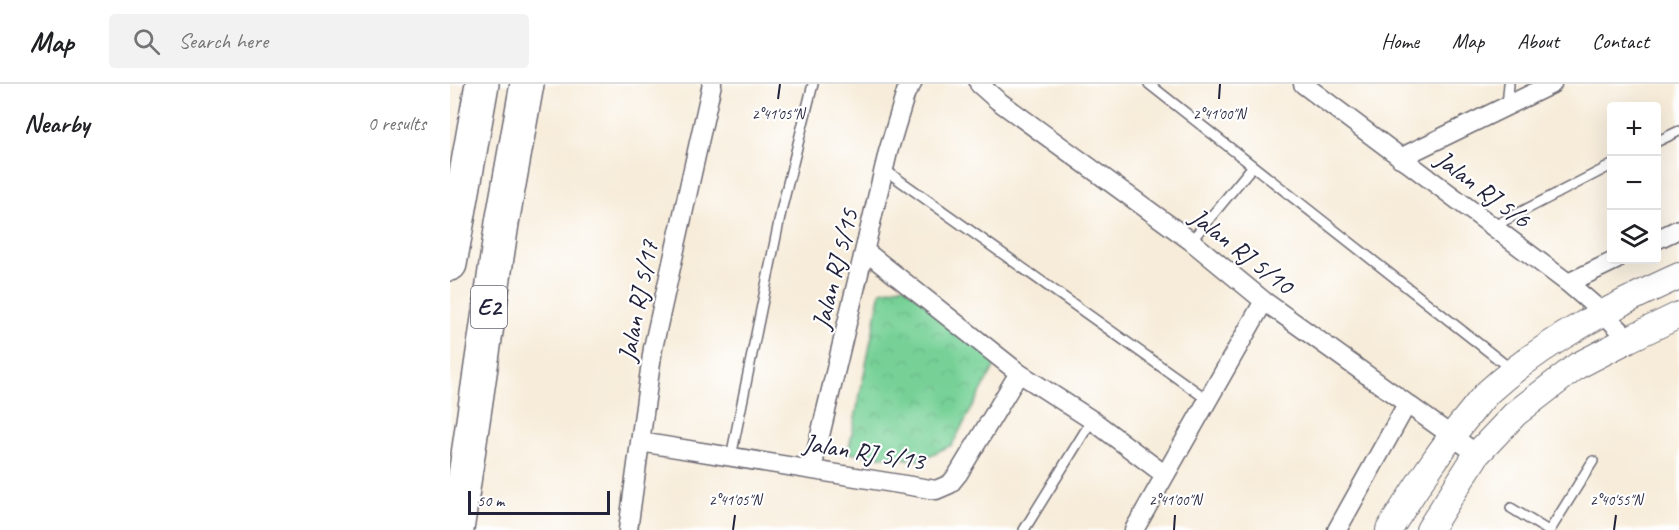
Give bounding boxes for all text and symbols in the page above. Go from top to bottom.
search box [109,14,529,68]
text: Map [30,24,73,59]
icon: search [130,25,163,58]
text: Search here [178,27,268,55]
text: Home [1381,28,1419,54]
text: Map [1452,28,1484,54]
text: About [1517,28,1559,54]
text: Contact [1592,28,1649,54]
map controls [1607,102,1661,264]
button: + [1607,102,1661,156]
text: 2°41'05"N [752,105,807,124]
text: 2°41'00"N [1193,105,1248,124]
text: Nearby [24,107,89,140]
text: 0 results [367,111,426,136]
street label: Jalan RJ 5/6 [1427,141,1538,236]
button: − [1607,156,1661,210]
street label: Jalan RJ 5/10 [1182,199,1302,303]
street label: Jalan RJ 5/15 [804,204,866,334]
button: layers [1607,210,1661,264]
street label: Jalan RJ 5/17 [610,236,666,366]
road number: E2 [471,286,507,328]
street label: Jalan RJ 5/13 [799,426,929,478]
scale bar [468,488,610,516]
text: 50 m [477,491,504,511]
text: 2°41'05"N [709,491,764,510]
text: 2°41'00"N [1149,491,1204,510]
text: 2°40'55"N [1590,491,1645,510]

